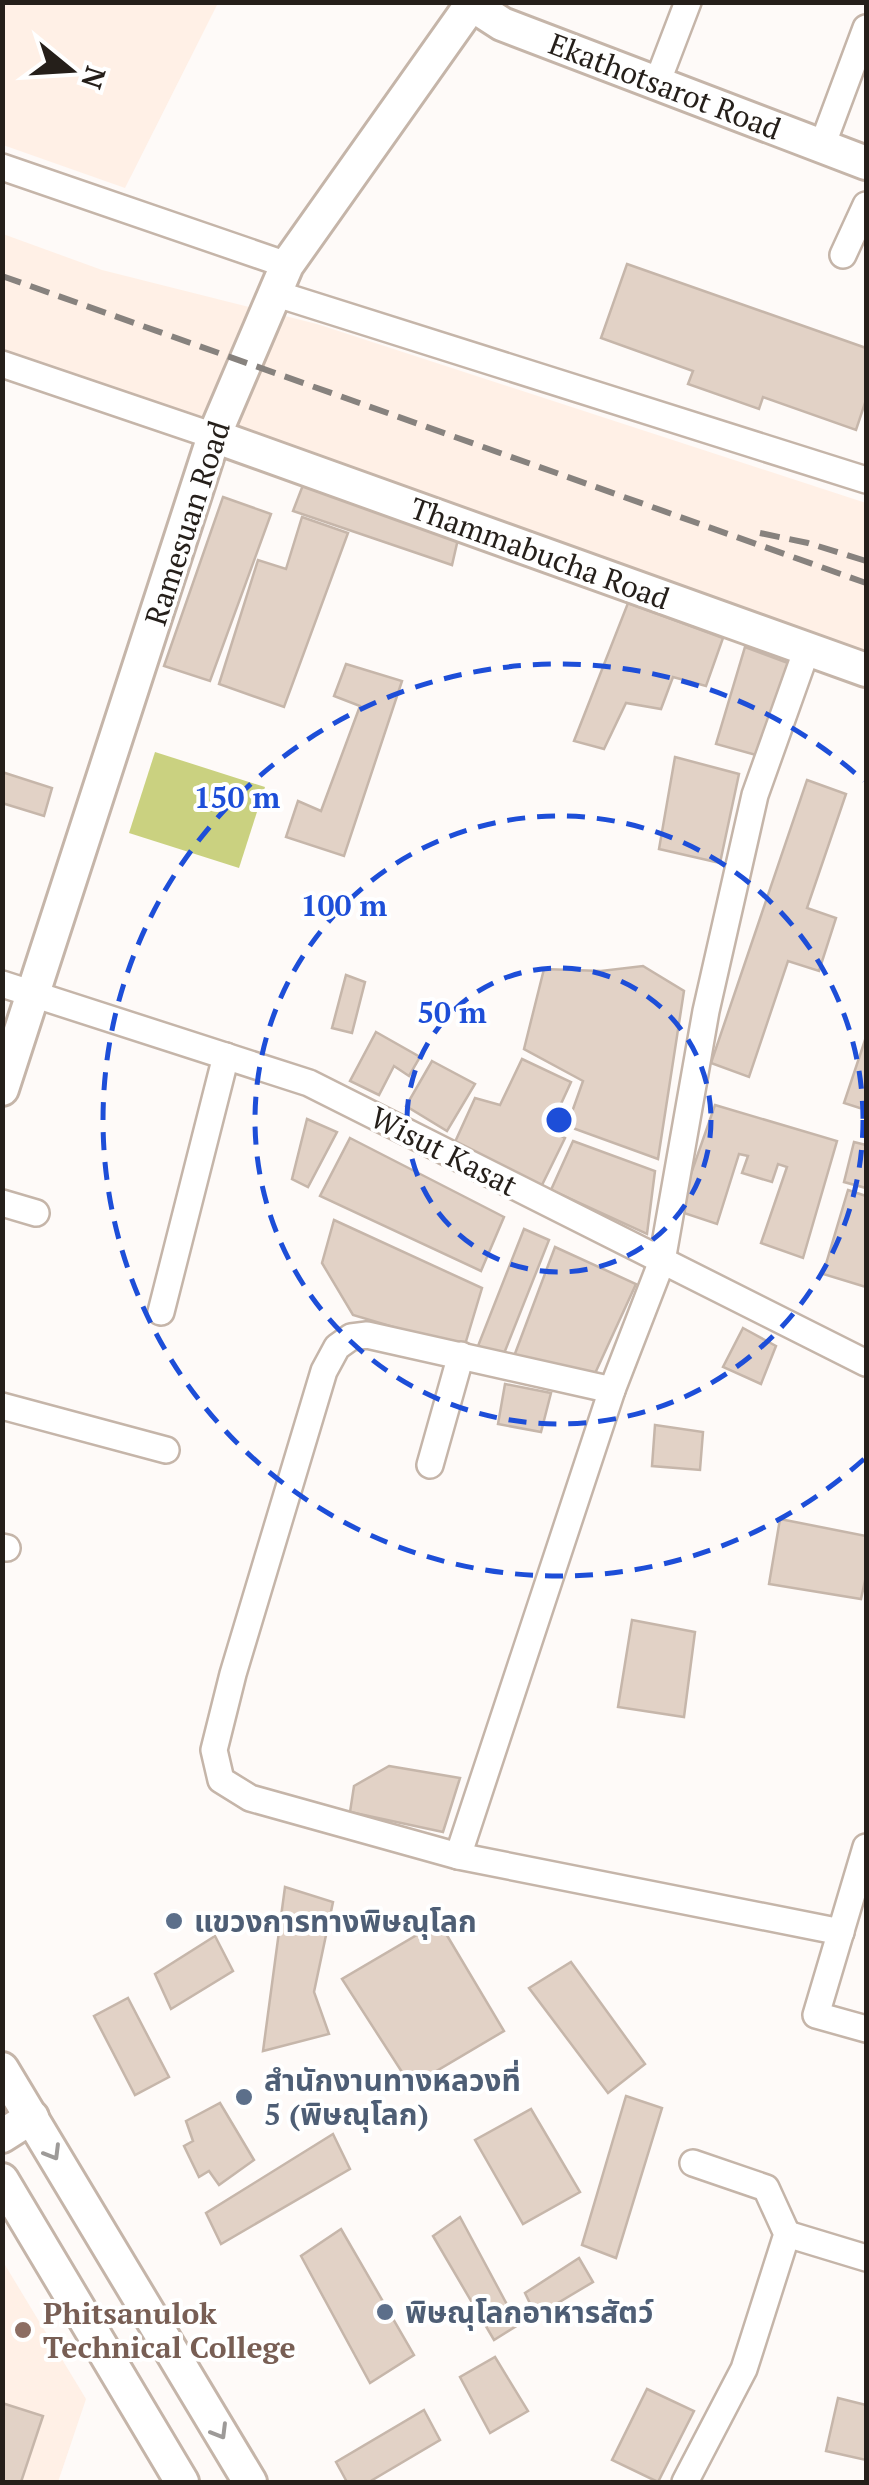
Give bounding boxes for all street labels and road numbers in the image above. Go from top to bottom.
street label: Ekathotsarot Road [543,23,787,149]
street label: Ramesuan Road [135,416,239,630]
street label: Thammabucha Road [405,488,675,618]
street label: Wisut Kasat [364,1097,524,1205]

